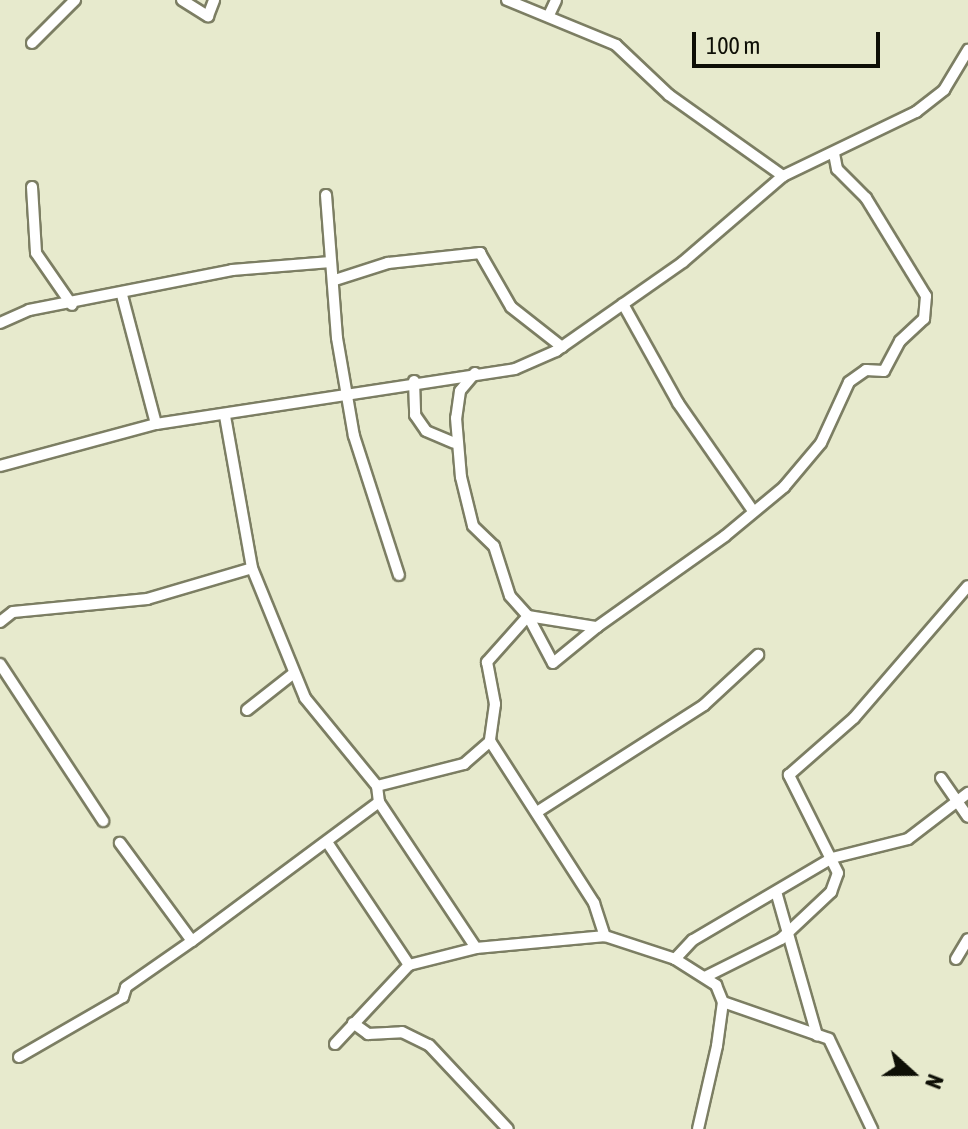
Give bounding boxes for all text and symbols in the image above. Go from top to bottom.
scale bar [696,16,884,66]
text: 100 m [706,32,760,59]
north arrow [872,1033,952,1113]
text: N [920,1071,949,1092]

